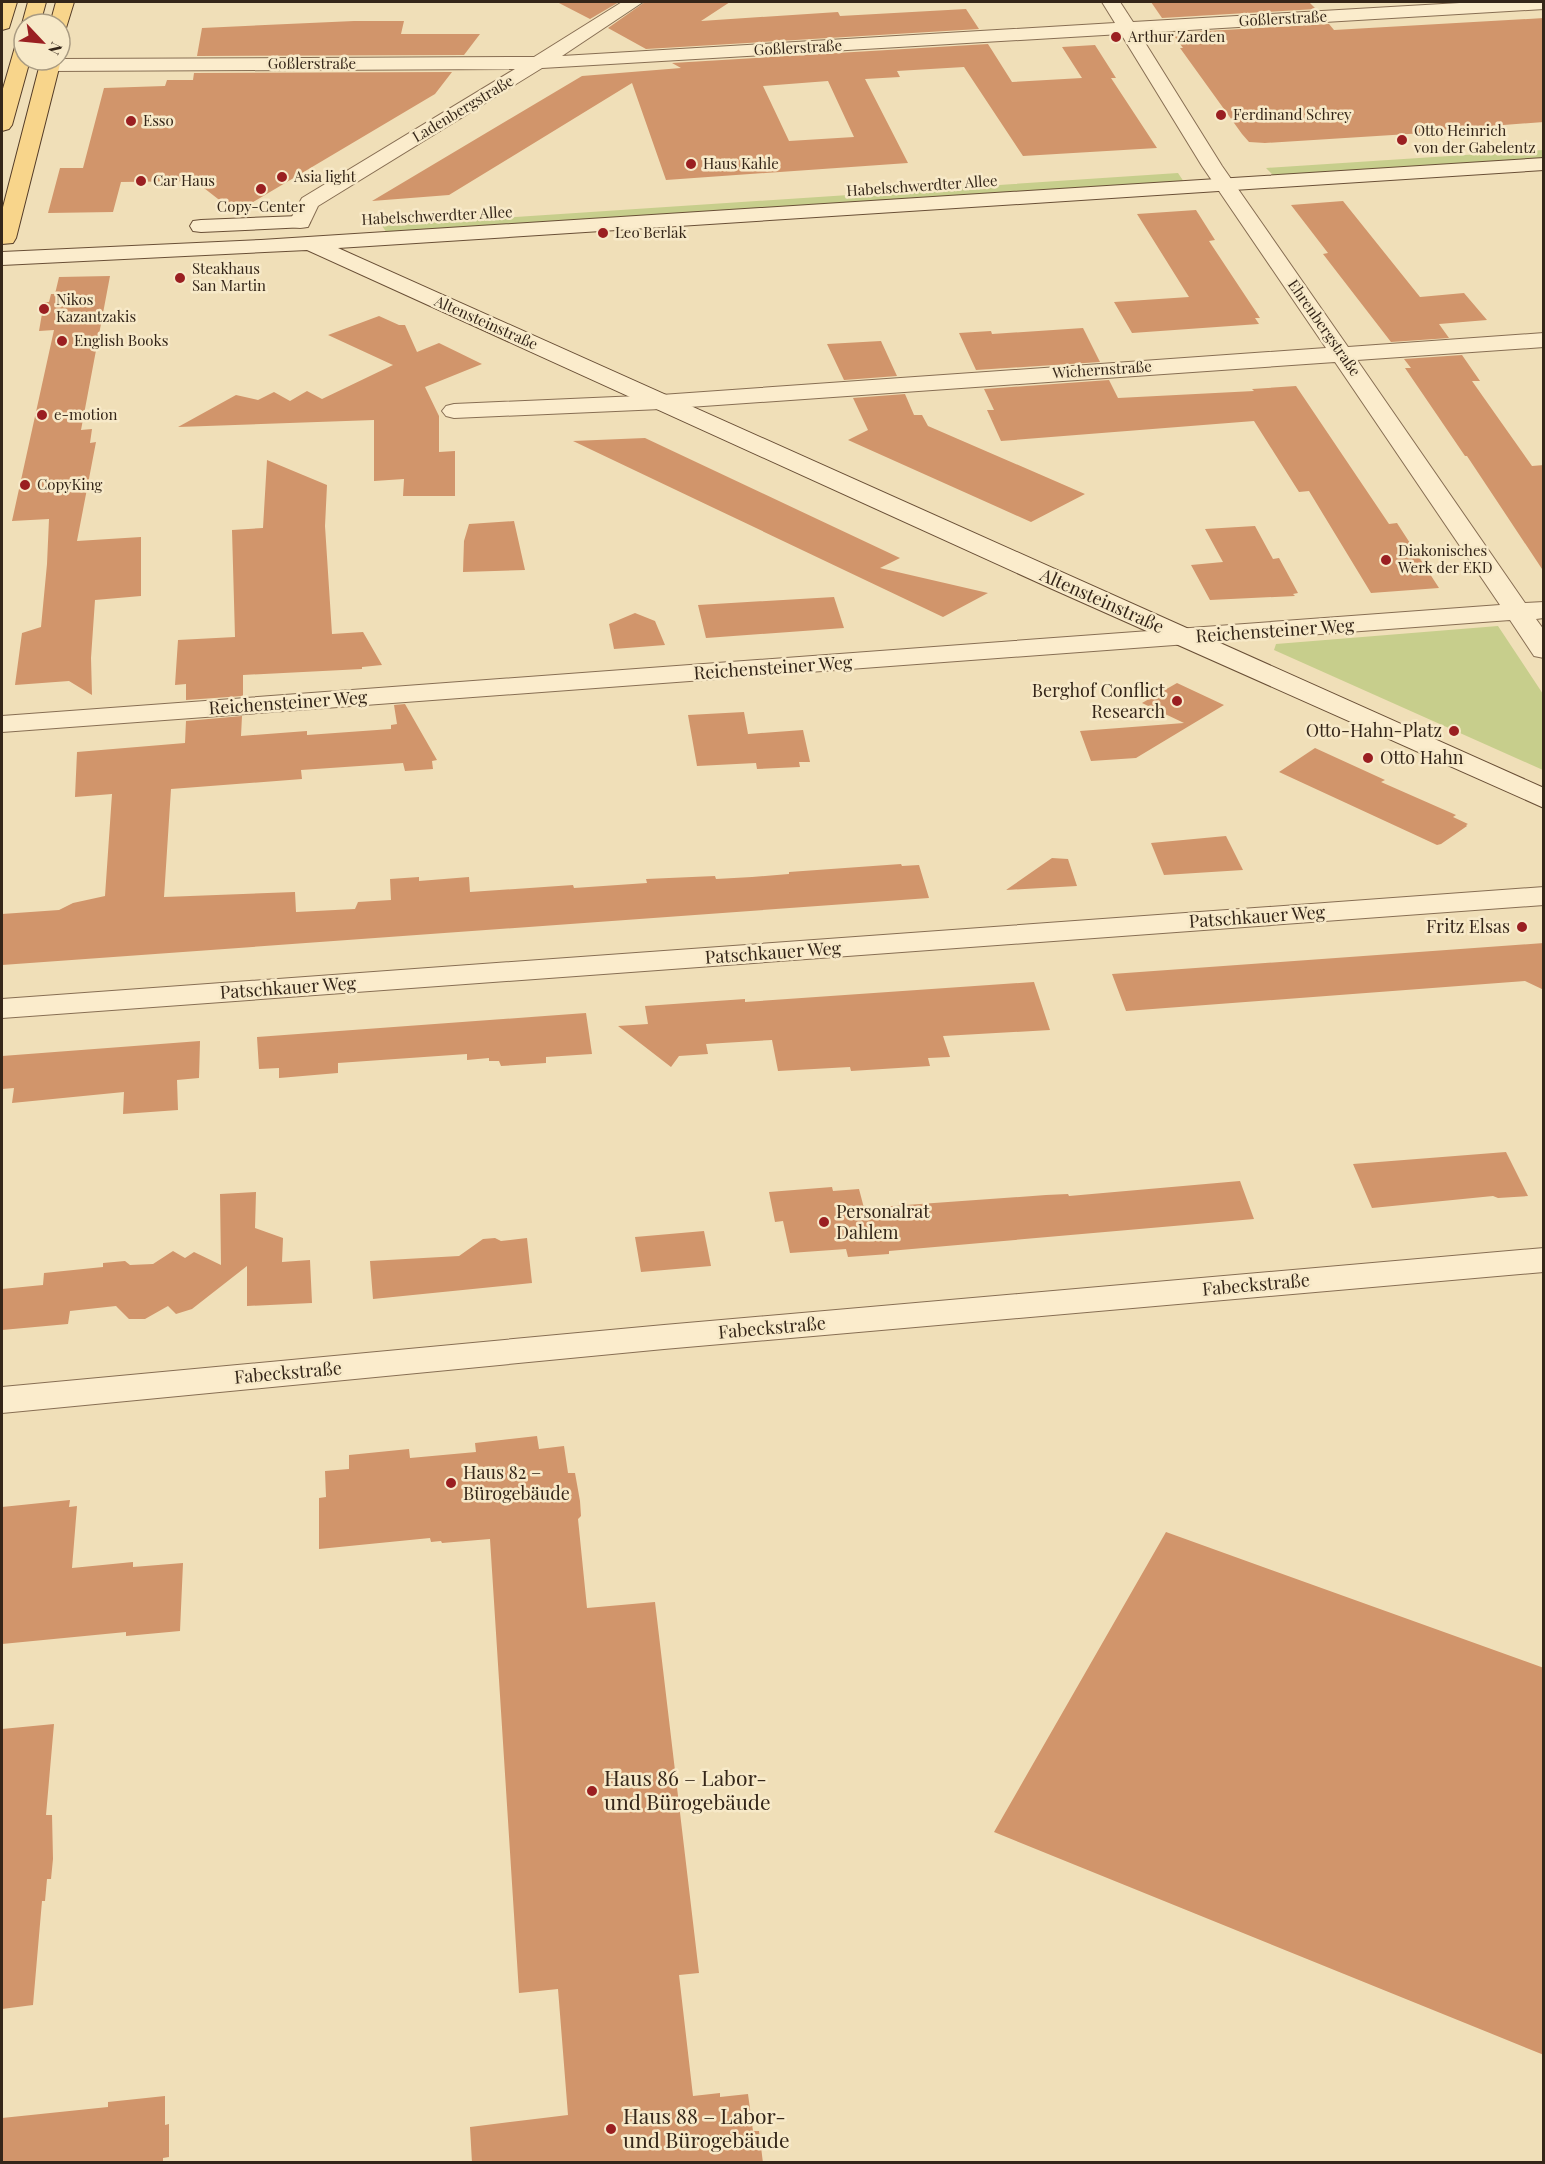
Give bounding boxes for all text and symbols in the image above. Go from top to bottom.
street label: Goßlerstraße [1238,6,1328,30]
north arrow [12,12,72,72]
place label: Arthur Zarden [1127,26,1225,46]
marker: Arthur Zarden [1109,30,1123,44]
street label: Goßlerstraße [753,35,843,59]
text: N [44,39,68,59]
street label: Goßlerstraße [268,53,356,73]
street label: Ladenbergstraße [408,70,517,146]
place label: Ferdinand Schrey [1233,104,1352,124]
marker: Ferdinand Schrey [1214,108,1228,122]
place label: Esso [143,110,174,130]
marker: Esso [124,114,138,128]
place label: Otto Heinrich von der Gabelentz [1413,120,1536,157]
marker: Otto Heinrich von der Gabelentz [1395,133,1409,147]
place label: Haus Kahle [703,153,779,173]
marker: Haus Kahle [684,157,698,171]
place label: Asia light [293,166,357,186]
place label: Car Haus [153,170,215,190]
marker: Asia light [275,170,289,184]
street label: Habelschwerdter Allee [846,170,998,200]
marker: Car Haus [134,174,148,188]
marker: Copy-Center [254,182,268,196]
place label: Copy-Center [217,196,305,216]
street label: Habelschwerdter Allee [361,201,513,229]
place label: Leo Berlak [615,222,687,242]
marker: Leo Berlak [596,226,610,240]
place label: Steakhaus San Martin [192,258,266,295]
marker: Steakhaus San Martin [173,271,187,285]
street label: Ehrenbergstraße [1284,275,1366,380]
place label: Nikos Kazantzakis [56,289,136,326]
street label: Altensteinstraße [431,290,541,354]
marker: Nikos Kazantzakis [37,302,51,316]
place label: English Books [74,330,168,350]
marker: English Books [55,334,69,348]
street label: Wichernstraße [1051,356,1152,383]
place label: e-motion [54,404,118,424]
marker: e-motion [35,408,49,422]
place label: CopyKing [37,474,102,494]
marker: CopyKing [18,478,32,492]
place label: Diakonisches Werk der EKD [1397,540,1493,577]
marker: Diakonisches Werk der EKD [1379,553,1393,567]
street label: Altensteinstraße [1036,562,1168,638]
street label: Reichensteiner Weg [1195,612,1356,648]
street label: Reichensteiner Weg [693,649,854,685]
place label: Berghof Conflict Research [1032,678,1166,723]
street label: Reichensteiner Weg [208,684,369,720]
marker: Berghof Conflict Research [1170,694,1184,708]
place label: Otto-Hahn-Platz [1306,718,1442,742]
marker: Otto-Hahn-Platz [1447,724,1461,738]
place label: Otto Hahn [1380,745,1464,769]
marker: Otto Hahn [1361,751,1375,765]
street label: Patschkauer Weg [1188,899,1326,933]
place label: Fritz Elsas [1426,914,1510,938]
marker: Fritz Elsas [1515,920,1529,934]
street label: Patschkauer Weg [704,935,842,969]
street label: Patschkauer Weg [219,970,357,1004]
place label: Personalrat Dahlem [836,1199,930,1244]
marker: Personalrat Dahlem [817,1215,831,1229]
street label: Fabeckstraße [1201,1267,1311,1301]
street label: Fabeckstraße [717,1310,827,1344]
street label: Fabeckstraße [233,1355,343,1389]
place label: Haus 82 – Bürogebäude [463,1460,570,1505]
marker: Haus 82 – Bürogebäude [444,1476,458,1490]
place label: Haus 86 – Labor- und Bürogebäude [604,1763,771,1815]
marker: Haus 86 – Labor- und Bürogebäude [585,1784,599,1798]
place label: Haus 88 – Labor- und Bürogebäude [623,2101,790,2153]
marker: Haus 88 – Labor- und Bürogebäude [604,2122,618,2136]

